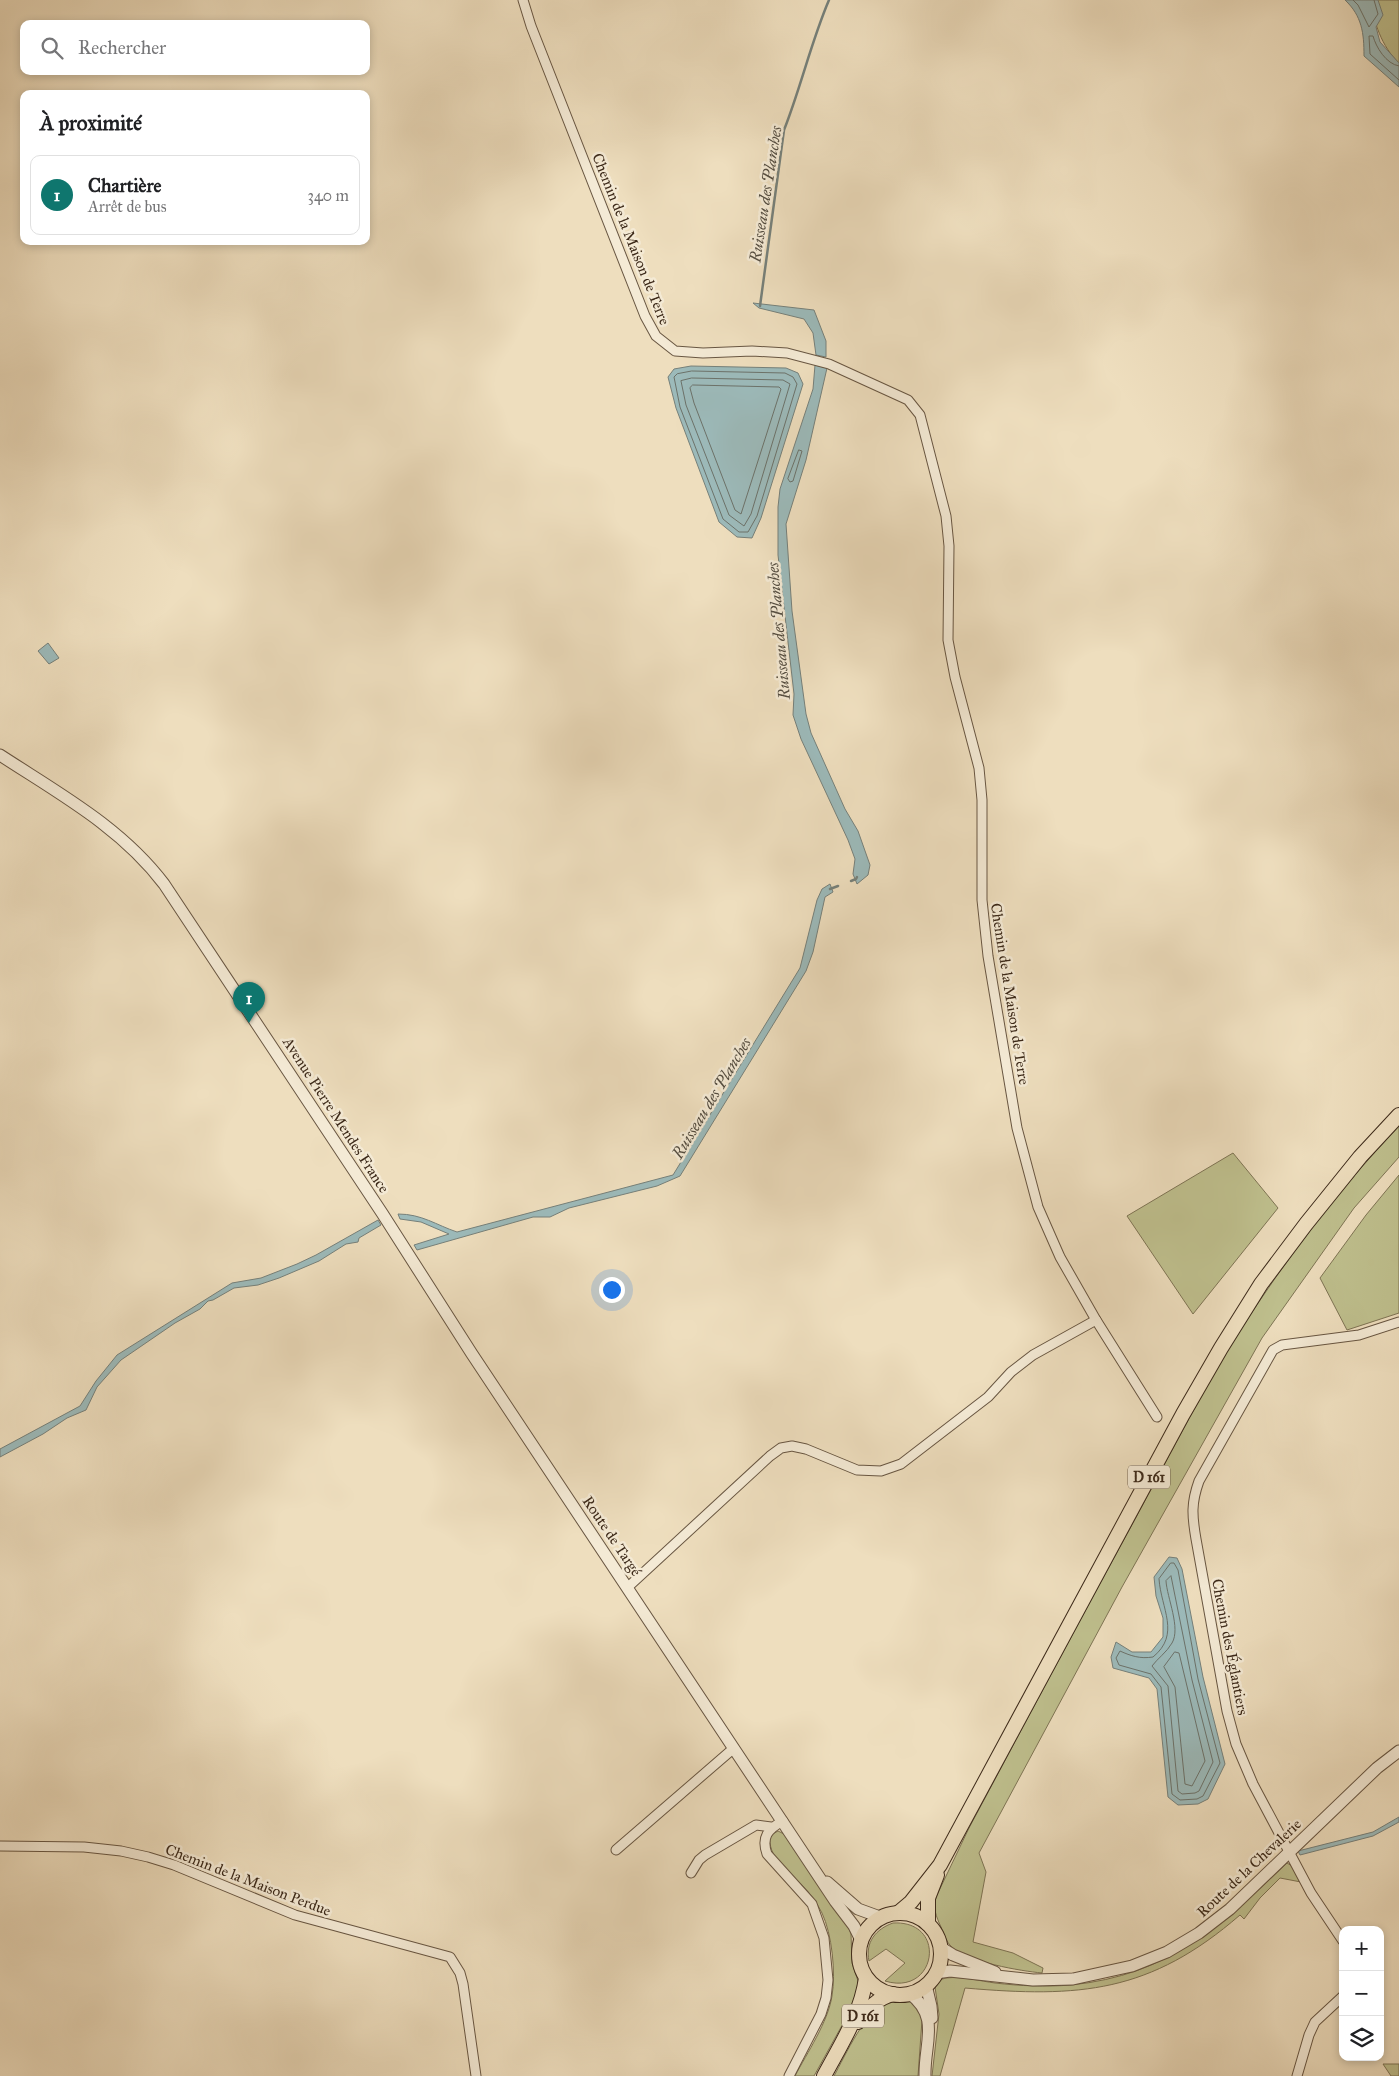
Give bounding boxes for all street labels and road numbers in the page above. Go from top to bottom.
street label: Chemin de la Maison de Terre [588,151,674,327]
street label: Chemin de la Maison de Terre [987,902,1033,1086]
street label: Avenue Pierre Mendes France [278,1033,393,1196]
road number: D 161 [1128,1465,1170,1488]
street label: Route de Targé [579,1493,646,1580]
street label: Chemin des Églantiers [1208,1577,1253,1717]
street label: Route de la Chevalerie [1193,1815,1305,1921]
street label: Chemin de la Maison Perdue [163,1840,333,1920]
road number: D 161 [842,2004,884,2028]

